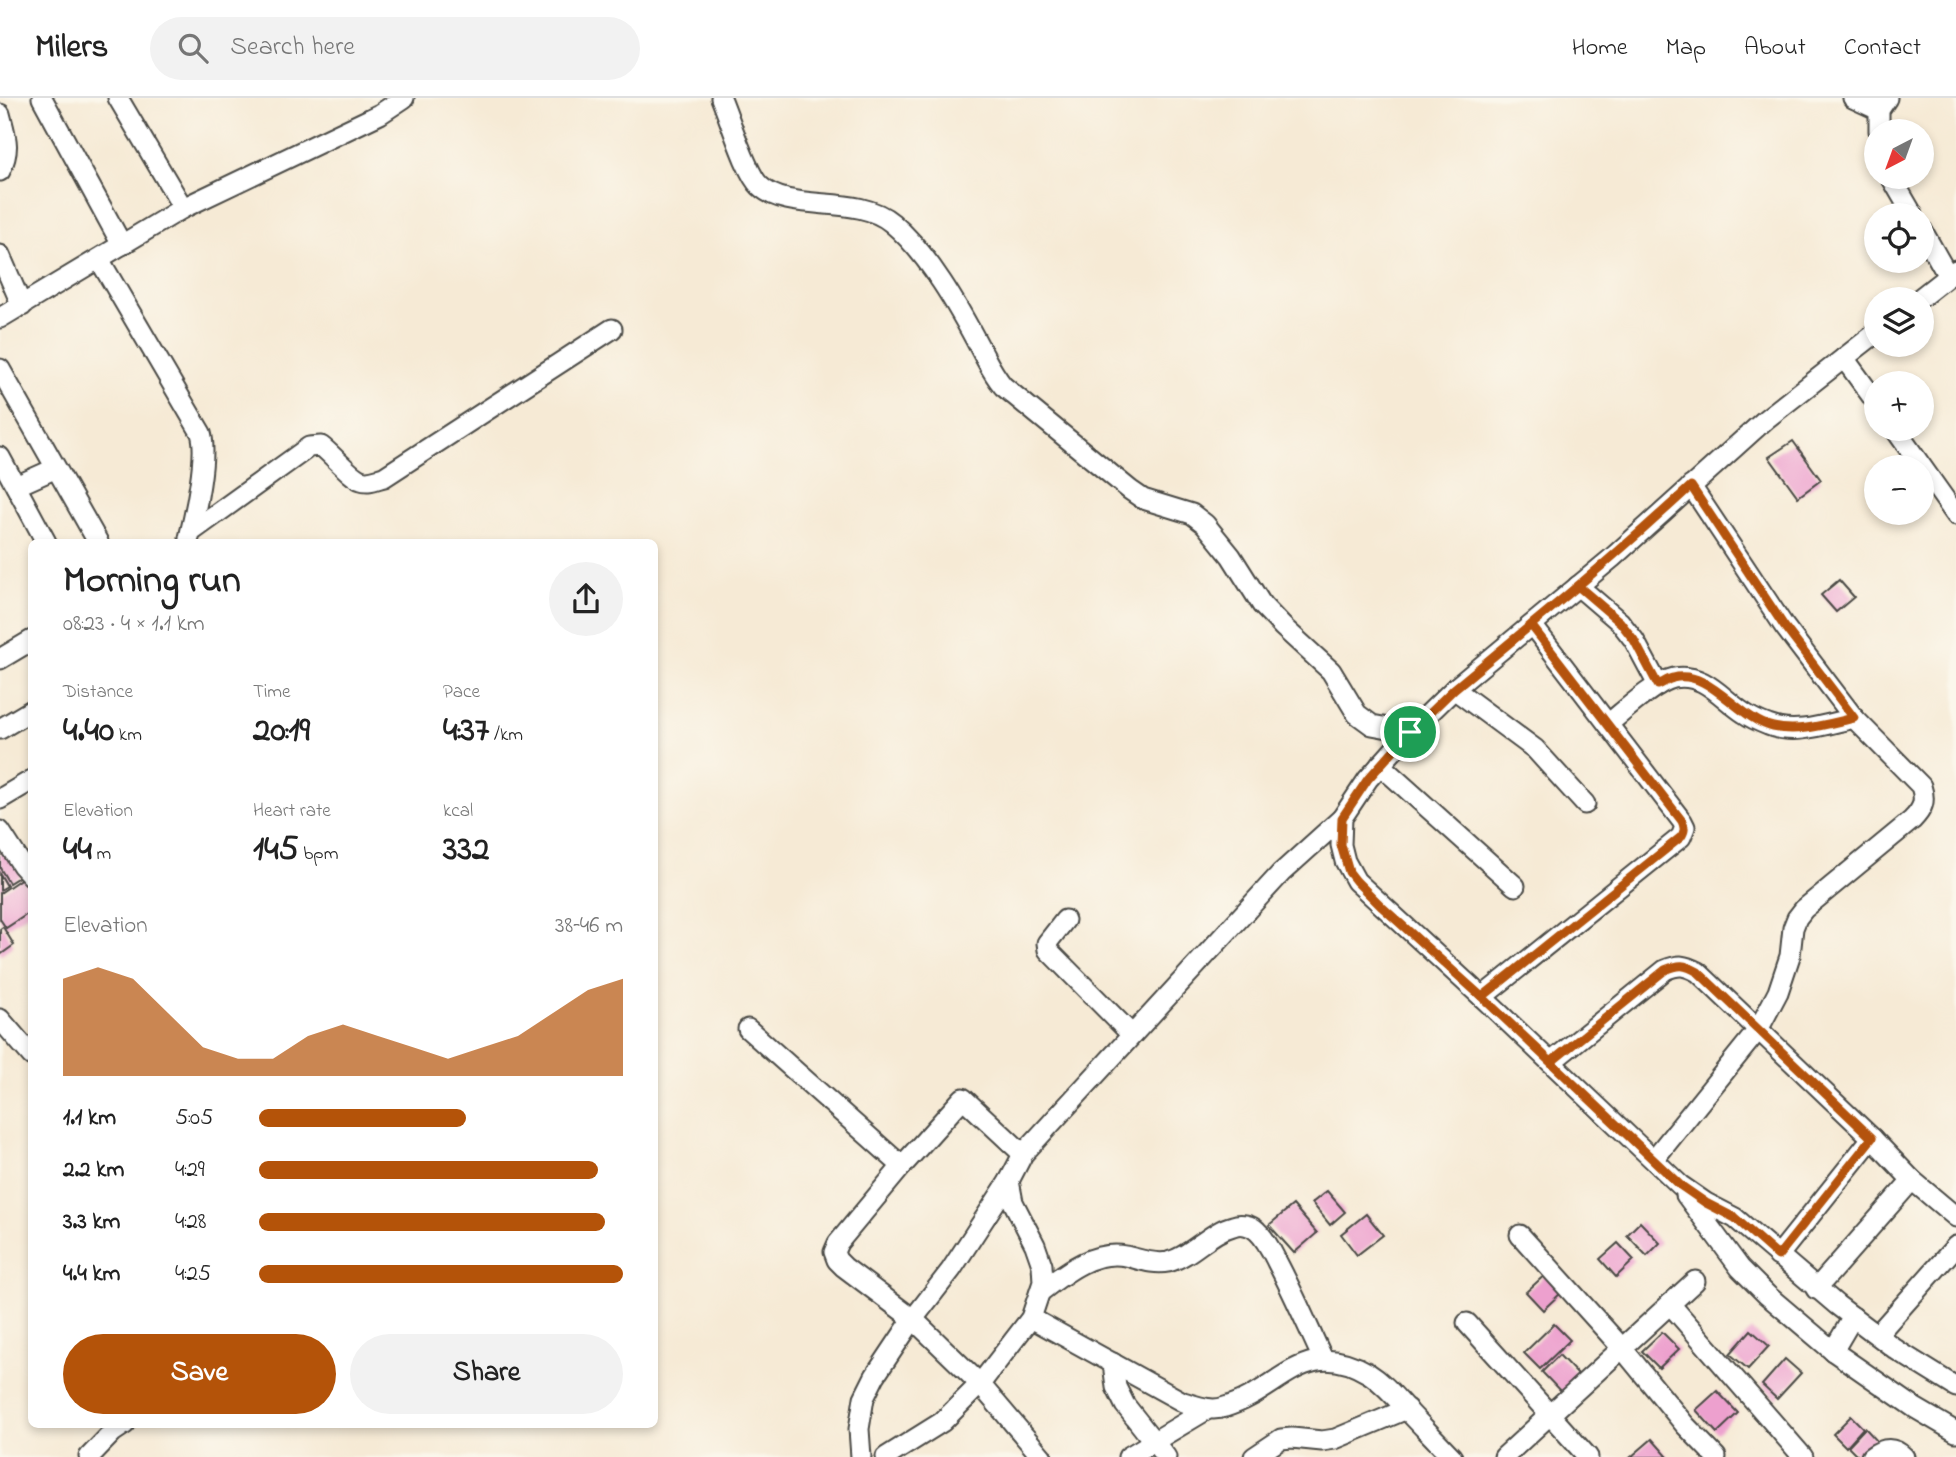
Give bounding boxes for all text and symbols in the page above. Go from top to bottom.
search box [150,17,640,80]
text: Milers [35,24,108,72]
icon: search [174,29,212,67]
text: Search here [230,29,355,67]
text: Home [1572,31,1628,66]
text: Map [1666,31,1706,66]
text: About [1744,31,1806,66]
text: Contact [1844,31,1921,66]
north arrow [1864,119,1934,189]
map controls [1864,119,1934,525]
button: locate [1864,203,1934,273]
button: layers [1864,287,1934,357]
button: + [1864,371,1934,441]
button: − [1864,455,1934,525]
text: Morning run [63,554,241,610]
button: share [549,562,623,636]
text: 08:23 · 4 × 1.1 km [63,608,205,641]
text: Distance [63,679,133,706]
text: Time [253,679,291,706]
text: Pace [443,679,480,706]
pin [1380,702,1440,762]
text: 4.40 [63,706,114,757]
text: 20:19 [253,706,310,757]
text: 4:37 [443,706,489,757]
icon: arrive [1391,713,1429,751]
text: km [114,722,142,749]
text: /km [489,722,523,749]
text: Elevation [63,798,133,825]
text: Heart rate [253,798,331,825]
text: kcal [443,798,473,825]
text: 44 [63,825,92,876]
text: 145 [253,825,299,876]
text: 332 [443,825,489,876]
text: m [92,841,111,868]
text: bpm [299,841,338,868]
text: Elevation [63,910,148,943]
text: 38–46 m [555,910,623,943]
text: 1.1 km [63,1102,116,1135]
text: 5:05 [175,1102,213,1135]
text: 2.2 km [63,1154,124,1187]
text: 4:29 [175,1154,205,1187]
text: 3.3 km [63,1206,120,1239]
text: 4:28 [175,1206,207,1239]
text: 4.4 km [63,1258,120,1291]
text: 4:25 [175,1258,211,1291]
button: Save [63,1334,336,1414]
button: Share [350,1334,623,1414]

